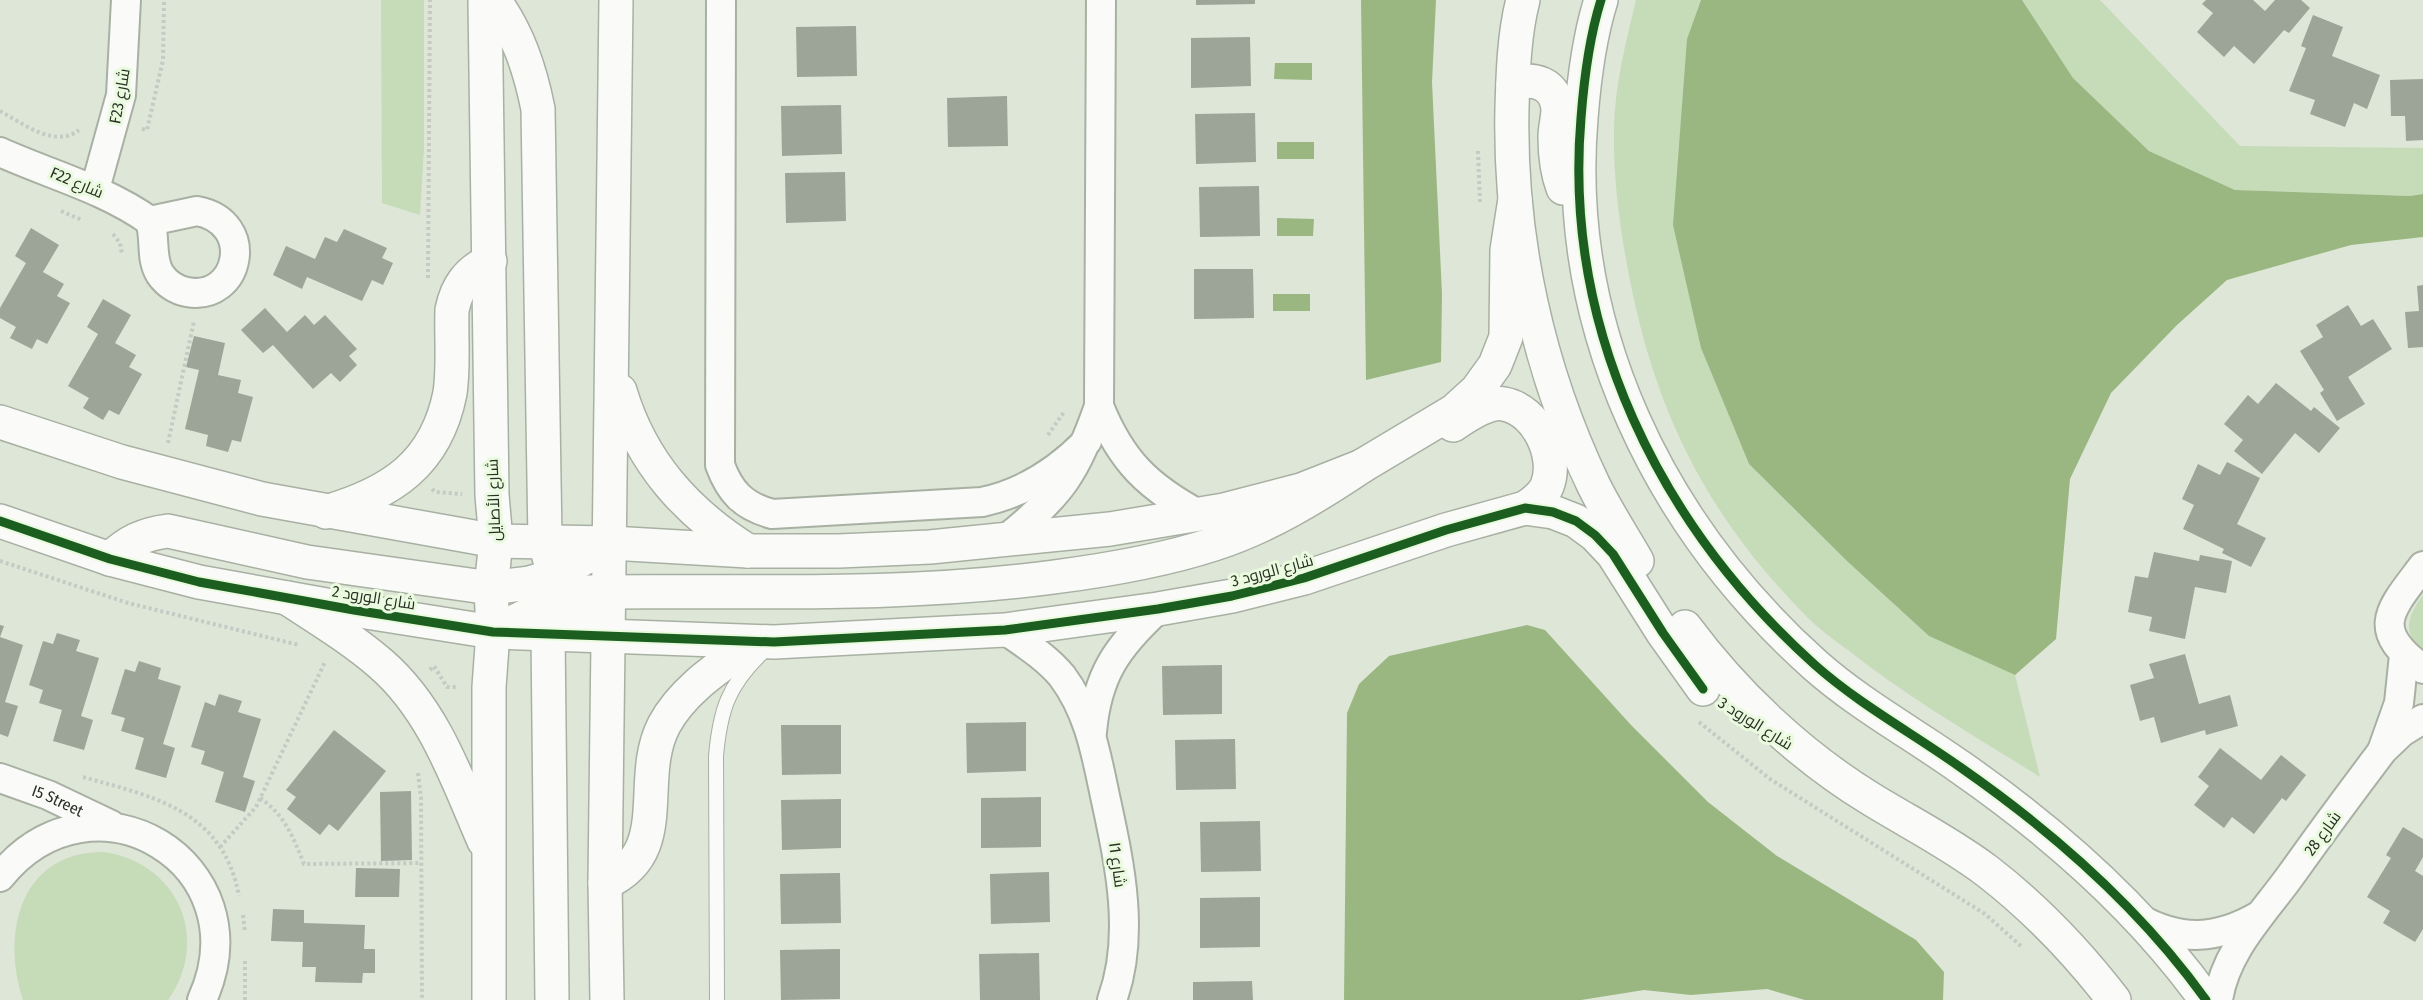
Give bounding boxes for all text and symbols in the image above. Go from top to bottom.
street label: F23 شارع [105,67,136,126]
street label: F22 شارع [47,163,106,204]
street label: شارع الأصايل [483,458,506,542]
street label: شارع الورود 3 [1229,550,1316,593]
street label: شارع الورود 2 [331,582,417,615]
street label: شارع الورود 3 [1714,693,1797,756]
street label: I5 Street [29,781,87,821]
street label: شارع 28 [2300,808,2346,860]
street label: I1 شارع [1103,841,1130,889]

